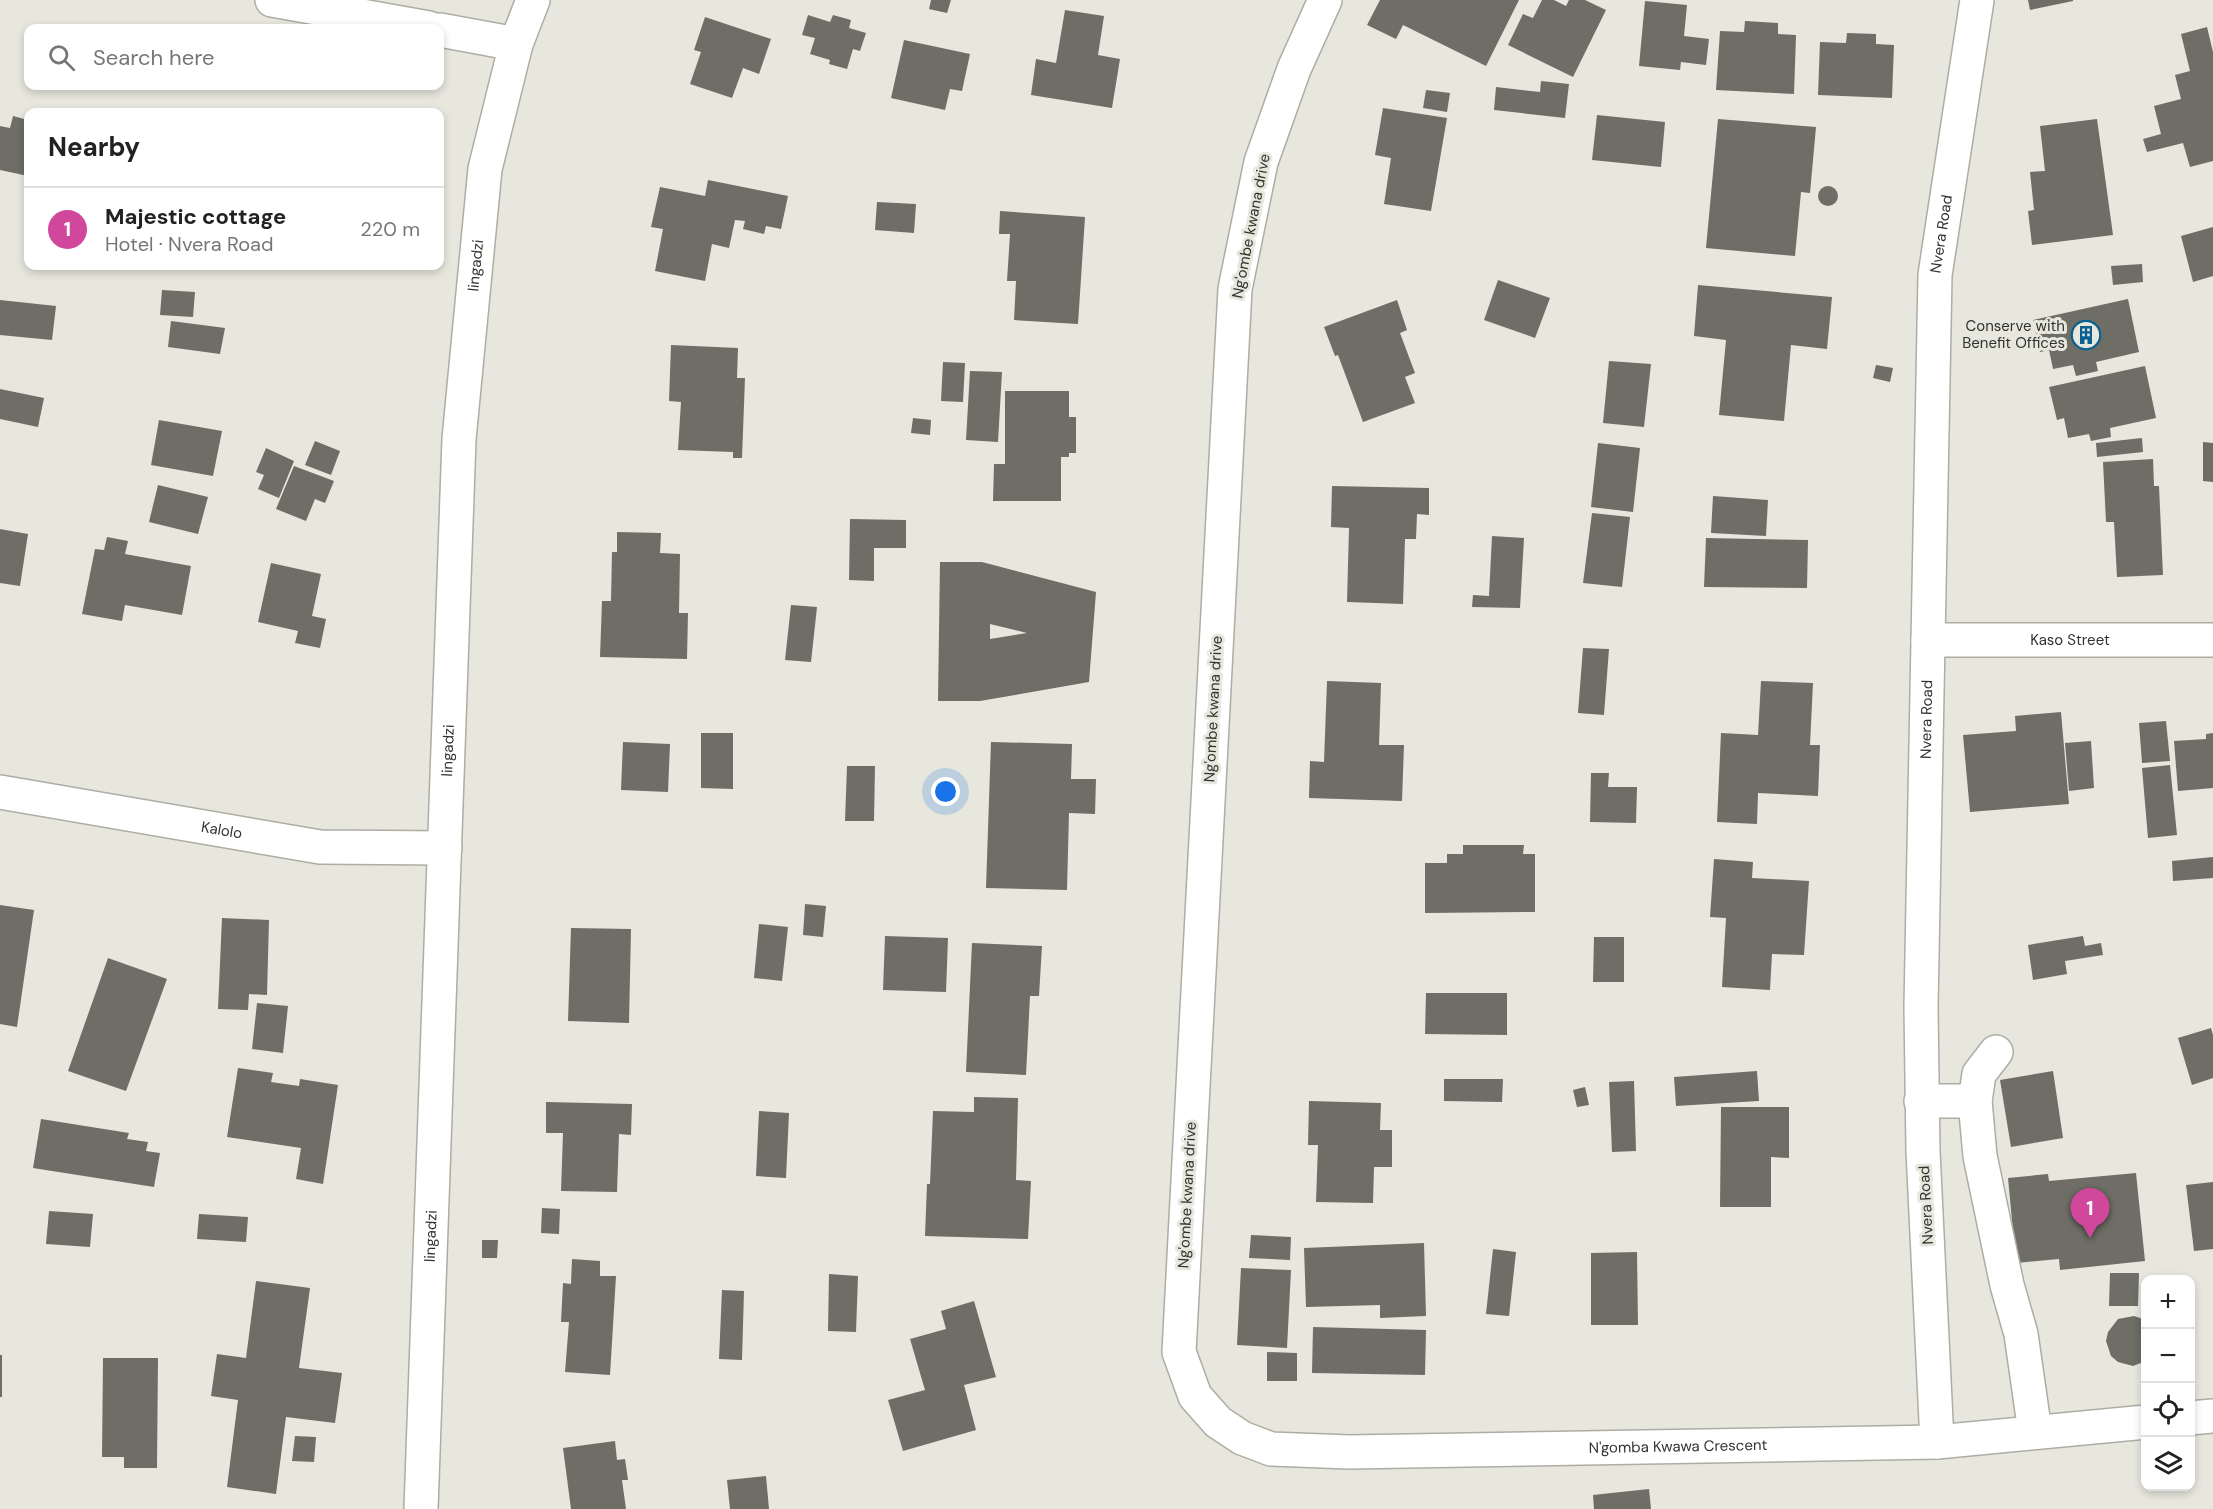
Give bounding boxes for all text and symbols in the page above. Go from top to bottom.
search box [24,24,444,90]
icon: search [45,41,78,74]
text: Search here [93,43,214,72]
text: Nearby [48,130,140,164]
street label: Ng'ombe kwana drive [1227,152,1275,300]
street label: Nvera Road [1925,193,1957,275]
text: Majestic cottage [105,202,286,231]
text: 1 [64,216,71,242]
text: 220 m [360,216,420,242]
text: Hotel · Nvera Road [105,231,273,257]
street label: lingadzi [463,239,488,292]
place label: Conserve with Benefit Offices [1962,316,2065,353]
building icon: Conserve with Benefit Offices [2070,319,2102,351]
street label: Kaso Street [2030,630,2110,650]
street label: Ng'ombe kwana drive [1199,635,1227,783]
street label: Nvera Road [1916,680,1937,759]
street label: lingadzi [437,724,459,777]
your location [931,777,960,806]
street label: Kalolo [200,817,244,843]
street label: Ng'ombe kwana drive [1173,1121,1201,1269]
street label: Nvera Road [1914,1165,1938,1245]
pin: 1 [2070,1188,2110,1238]
street label: lingadzi [420,1210,442,1263]
map controls [2141,1275,2195,1491]
button: + [2141,1275,2195,1329]
button: − [2141,1329,2195,1383]
button: locate [2141,1383,2195,1437]
street label: N'gomba Kwawa Crescent [1589,1435,1768,1458]
button: layers [2141,1437,2195,1491]

